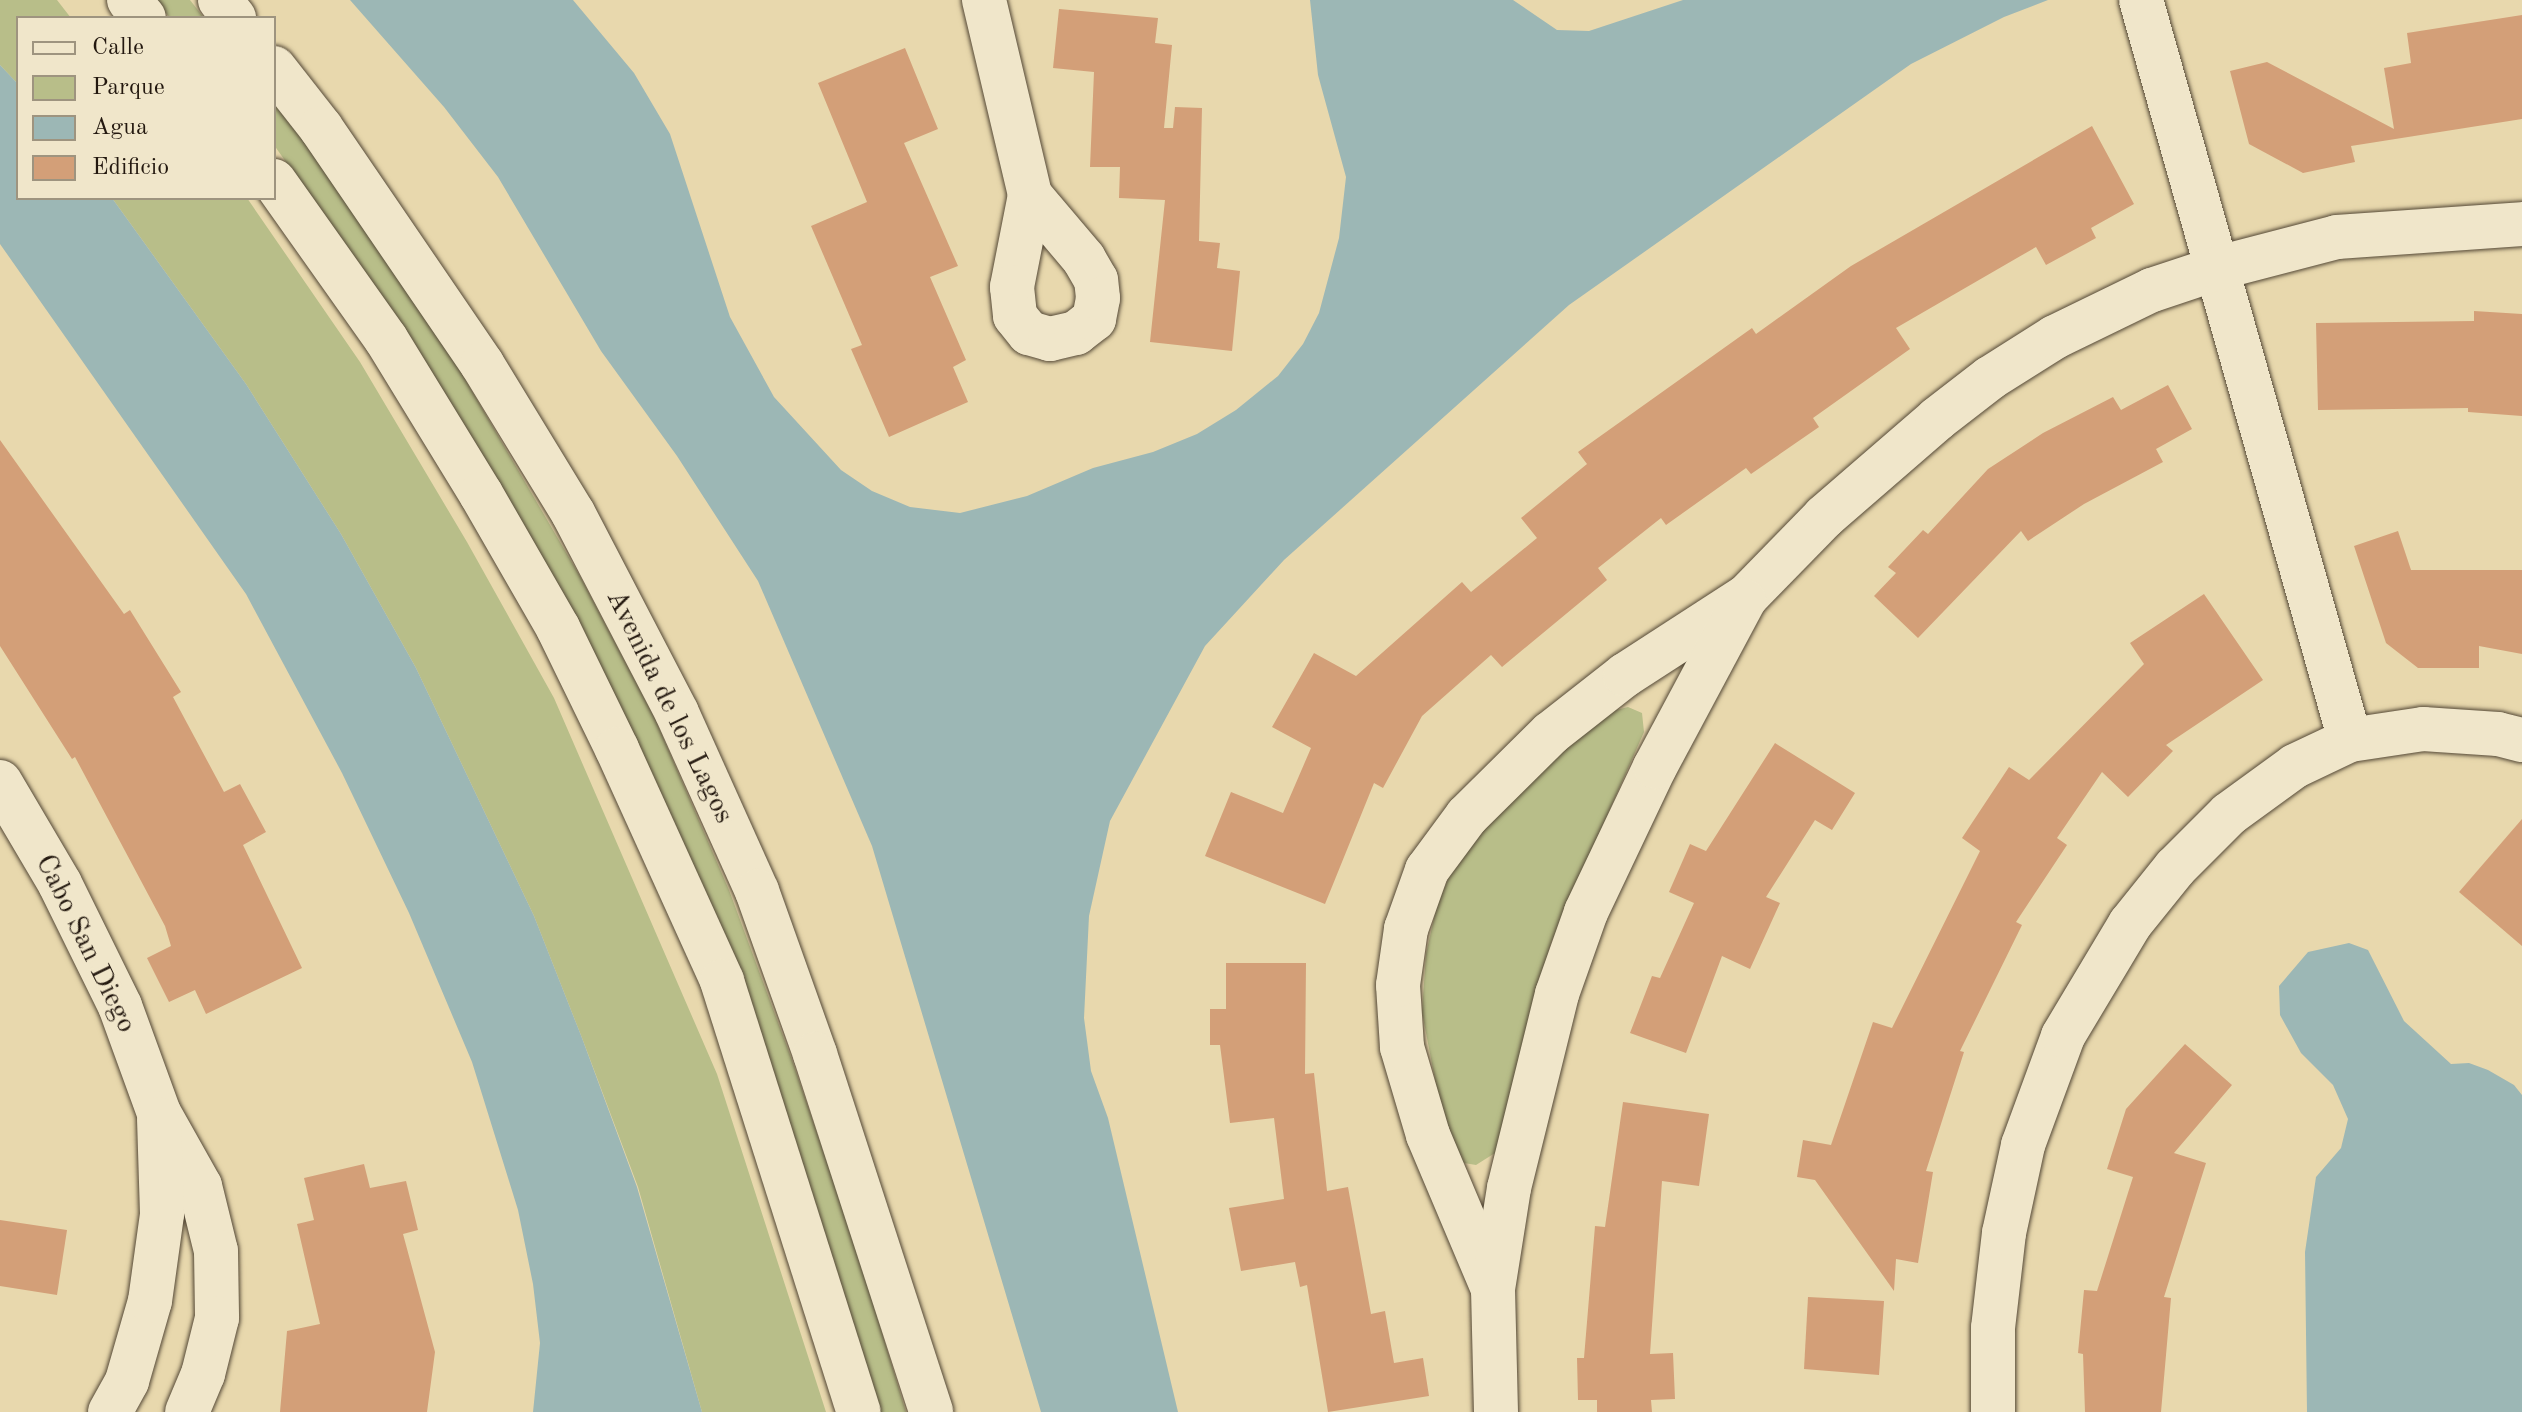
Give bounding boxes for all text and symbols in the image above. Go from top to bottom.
legend [16,16,276,200]
text: Calle [92,36,144,60]
text: Parque [92,76,165,100]
text: Agua [92,116,148,140]
text: Edificio [92,156,169,180]
street label: Avenida de los Lagos [598,585,740,829]
street label: Cabo San Diego [27,849,143,1039]

